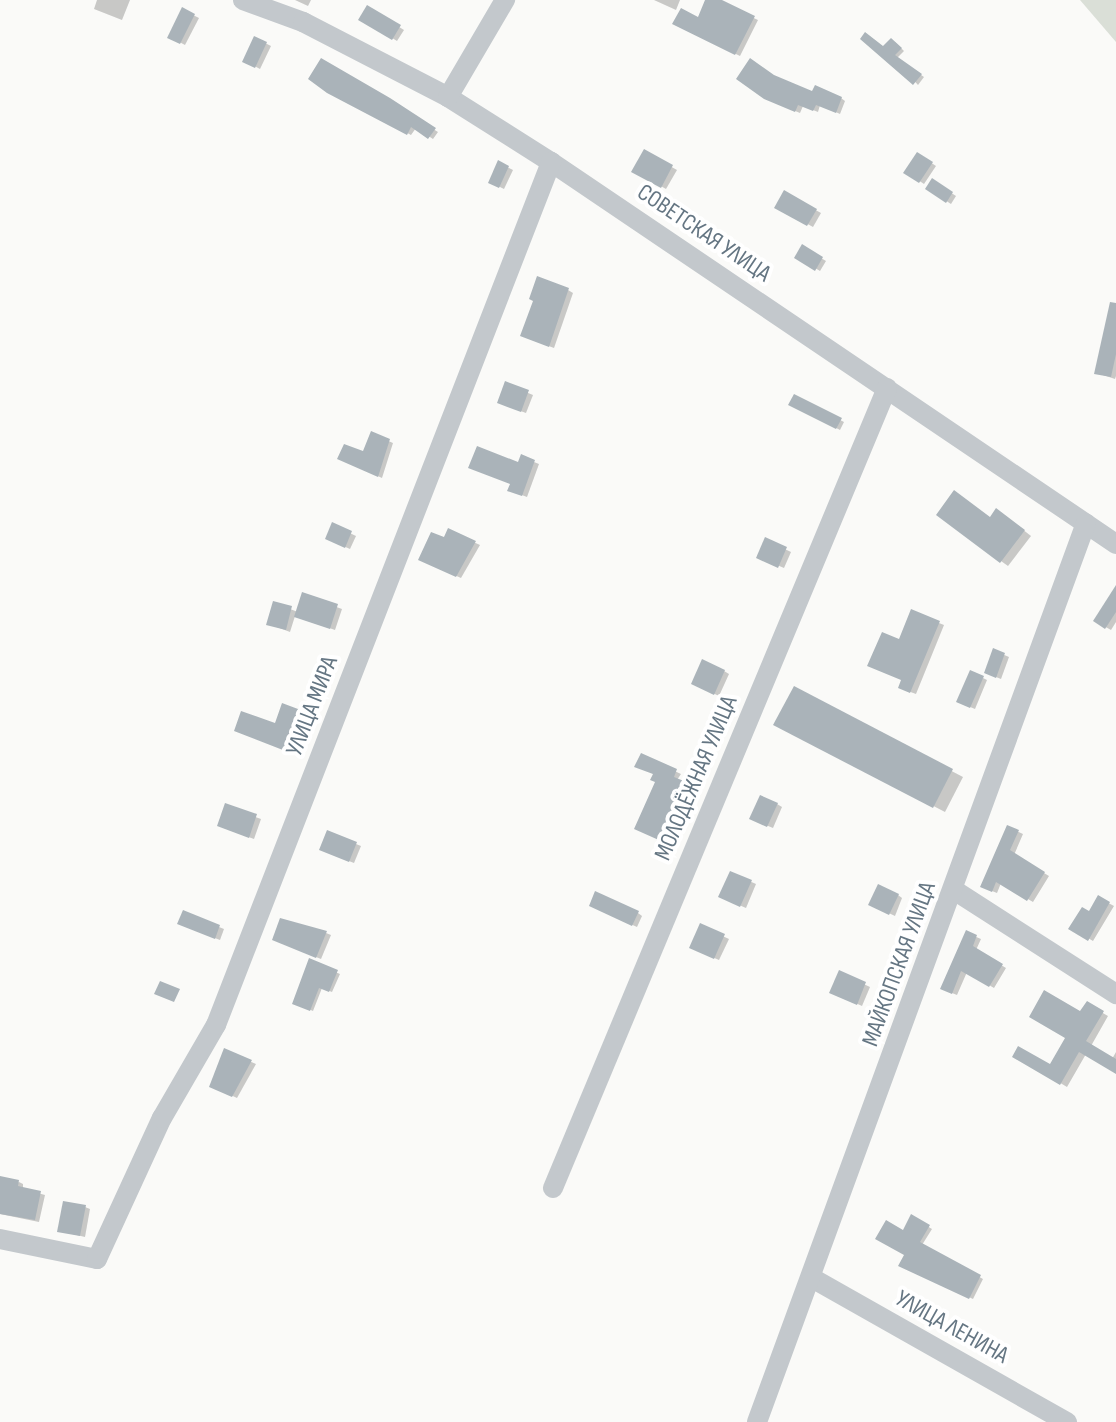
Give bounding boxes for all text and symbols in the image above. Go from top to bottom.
street label: СОВЕТСКАЯ УЛИЦА [632,178,776,288]
street label: УЛИЦА МИРА [280,652,344,760]
street label: МОЛОДЁЖНАЯ УЛИЦА [648,691,744,865]
street label: МАЙКОПСКАЯ УЛИЦА [856,878,942,1050]
street label: УЛИЦА ЛЕНИНА [890,1284,1014,1370]

